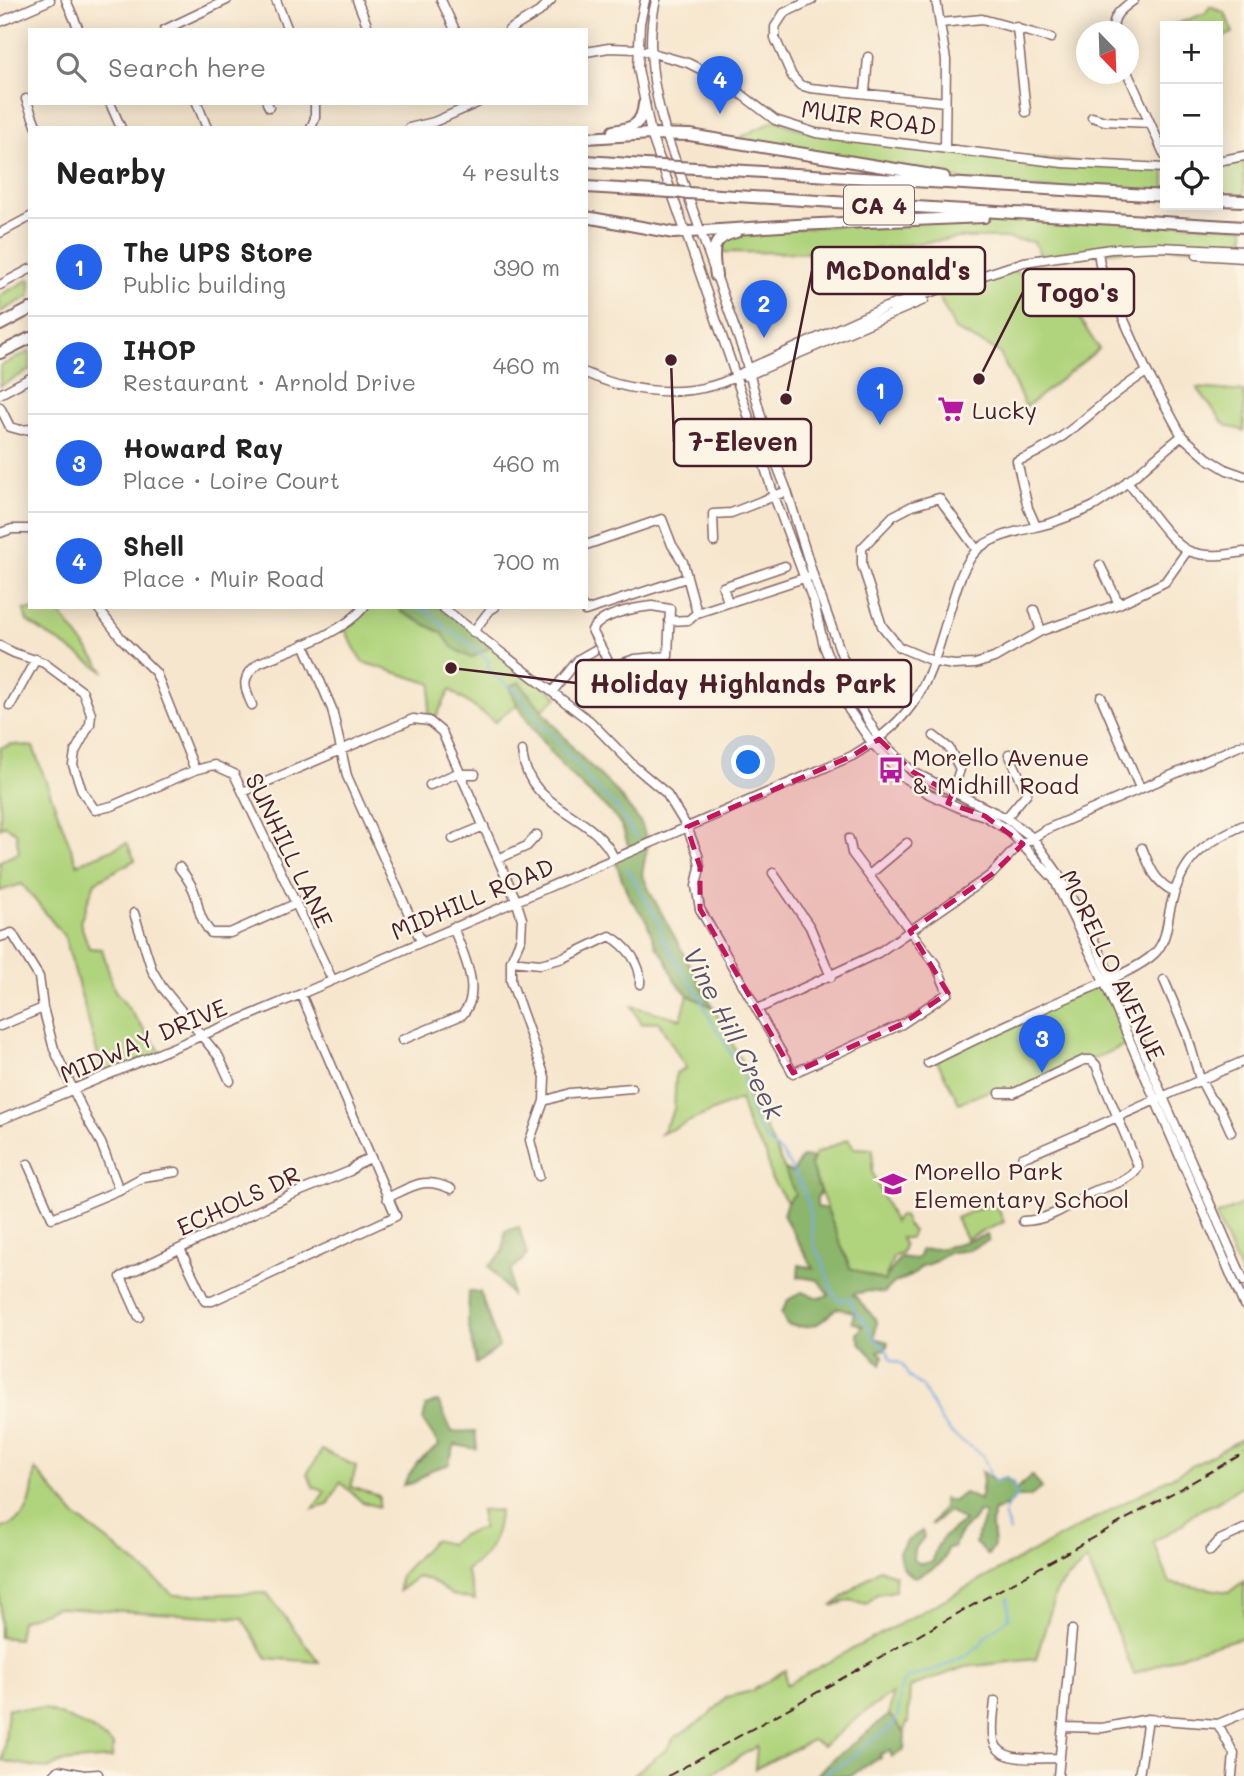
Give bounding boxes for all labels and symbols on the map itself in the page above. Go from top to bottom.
north arrow [1076,21,1139,84]
pin: 4 [697,56,743,114]
street label: MUIR ROAD [799,92,939,142]
road number: CA 4 [844,186,914,224]
callout: McDonald's [812,247,985,294]
text: McDonald's [825,253,971,287]
callout: Togo's [1023,269,1134,316]
text: Togo's [1037,275,1119,309]
pin: 2 [741,280,787,338]
pin: 1 [857,367,903,425]
supermarket icon: Lucky [936,394,966,424]
place label: Lucky [972,394,1037,425]
callout: 7-Eleven [674,419,811,466]
text: 7-Eleven [688,424,798,458]
callout: Holiday Highlands Park [576,660,911,707]
text: Holiday Highlands Park [590,666,896,700]
place label: Morello Avenue & Midhill Road [912,741,1089,800]
your location [731,745,765,779]
bus stop icon: Morello Avenue & Midhill Road [876,755,906,785]
street label: SUNHILL LANE [239,767,341,933]
street label: MIDHILL ROAD [386,850,558,946]
street label: MORELLO AVENUE [1053,864,1173,1066]
water label: Vine Hill Creek [676,941,793,1126]
street label: MIDWAY DRIVE [55,991,231,1089]
pin: 3 [1019,1015,1065,1073]
place label: Morello Park Elementary School [914,1155,1129,1214]
street label: ECHOLS DR [171,1158,305,1242]
school or university icon: Morello Park Elementary School [878,1169,908,1199]

